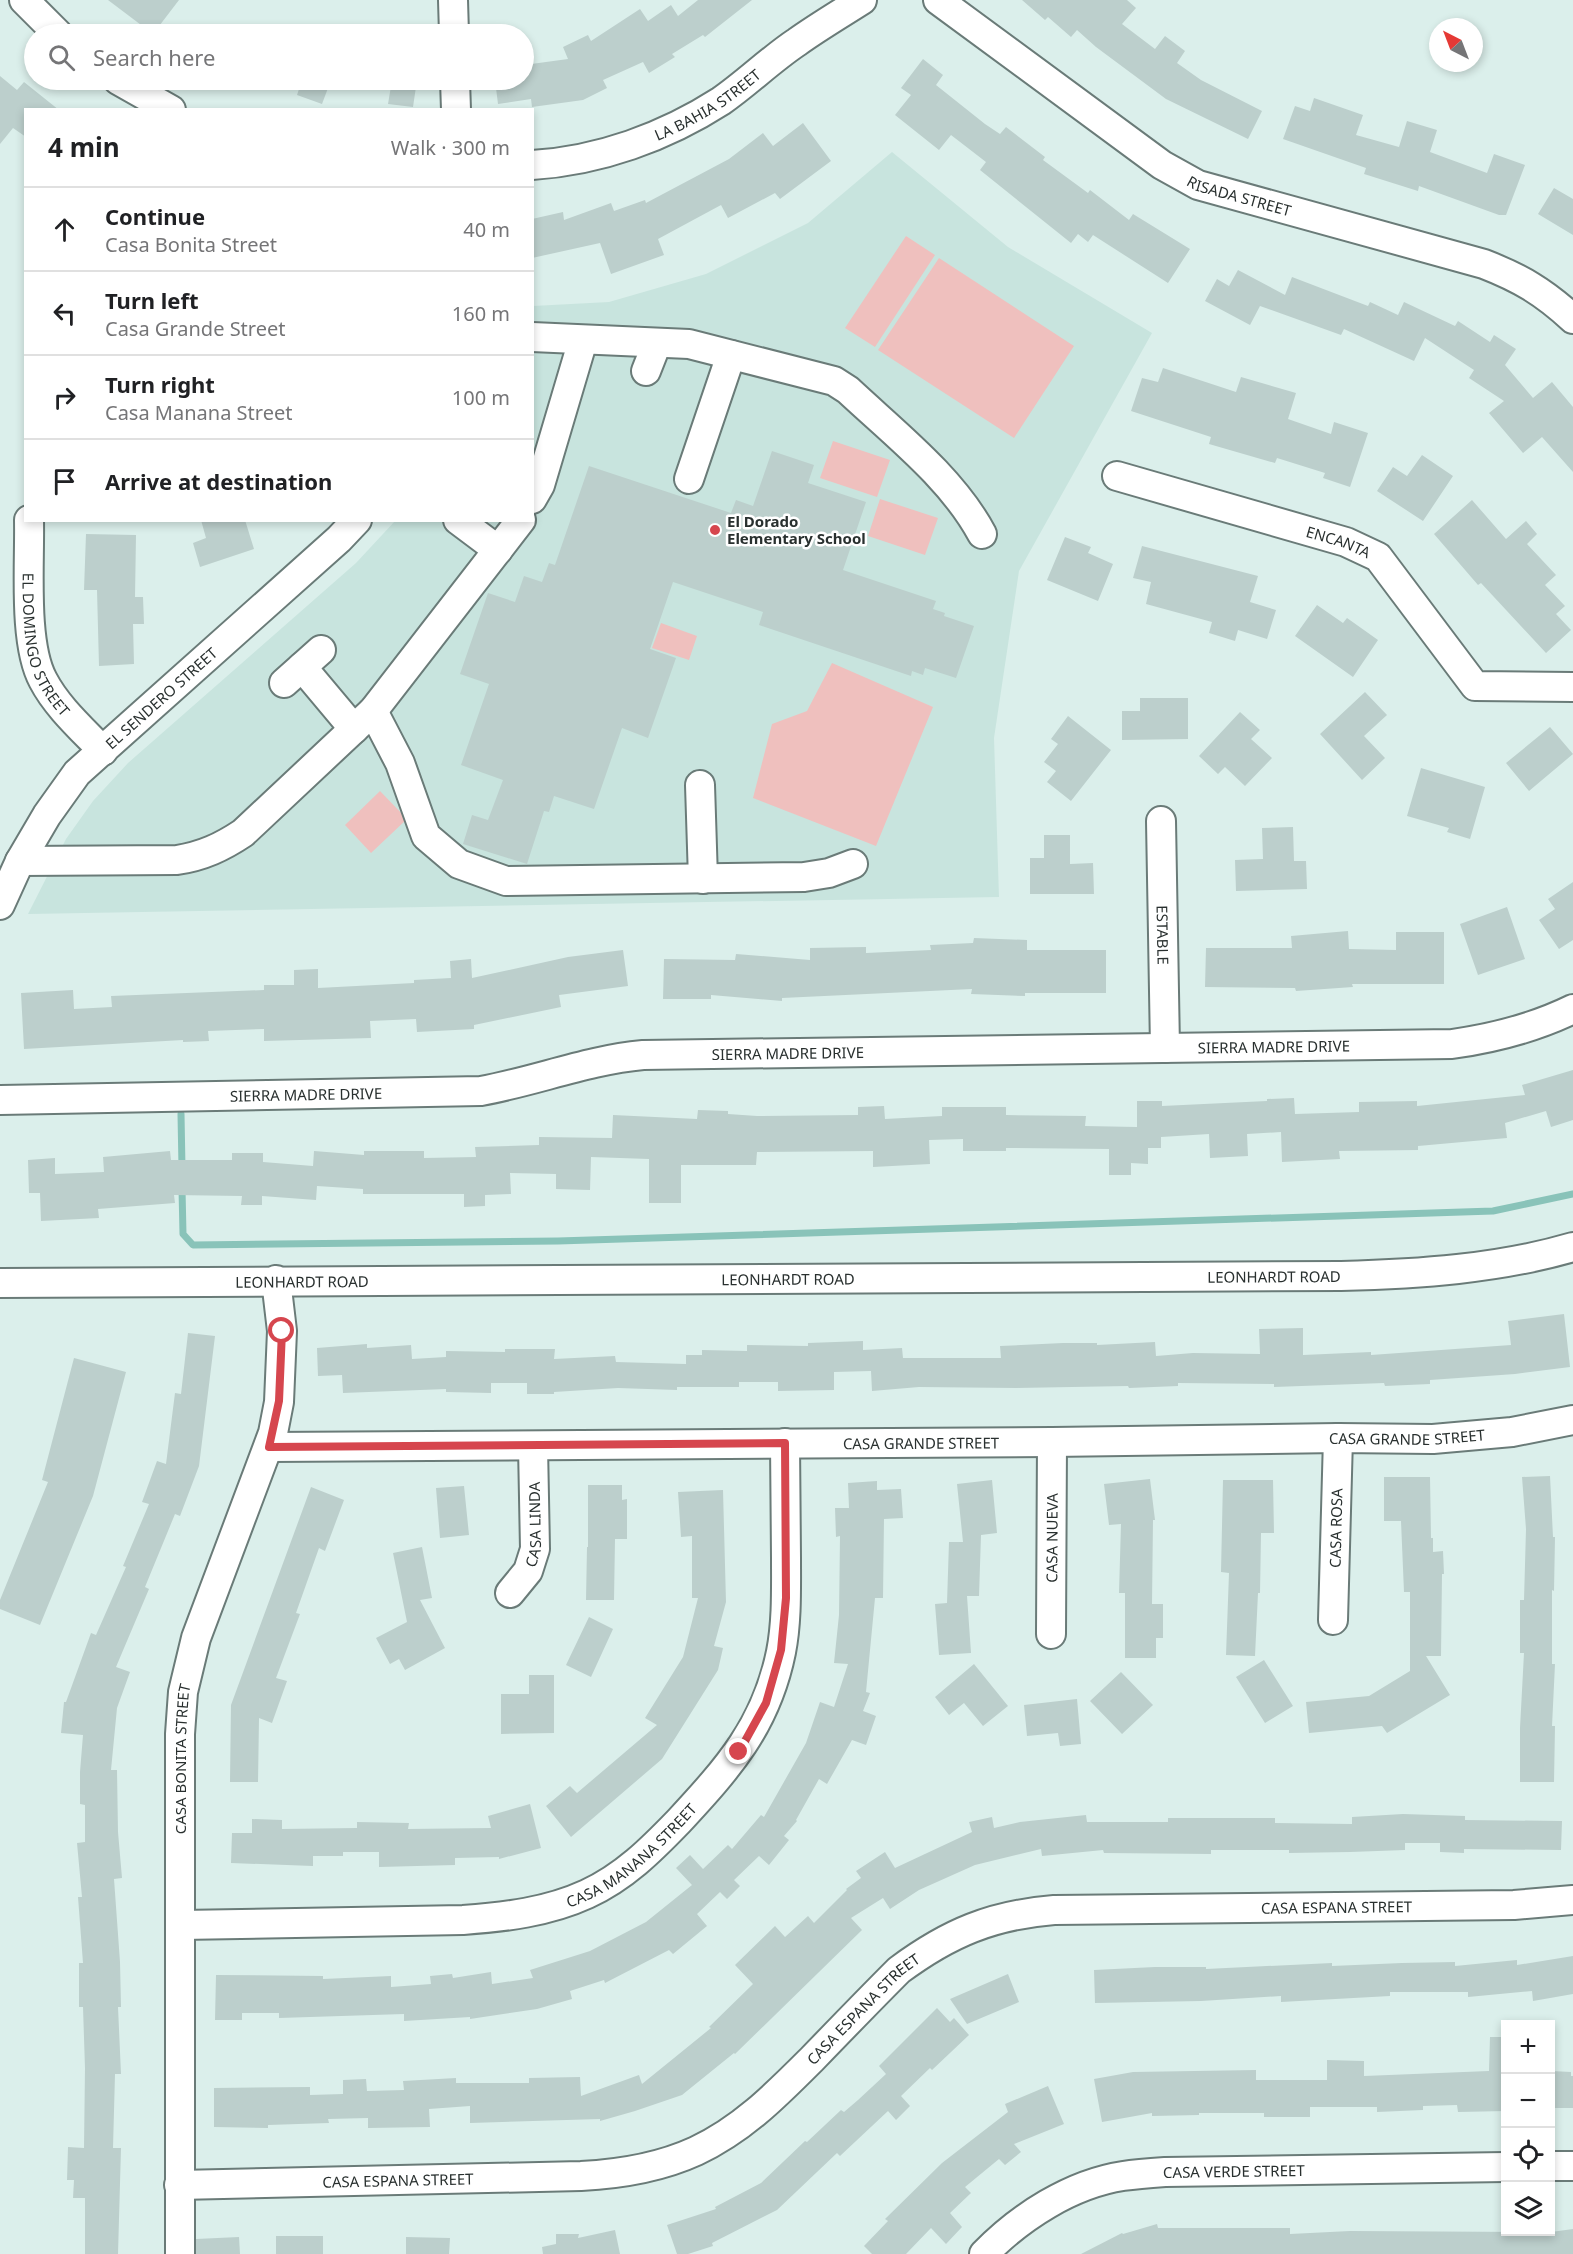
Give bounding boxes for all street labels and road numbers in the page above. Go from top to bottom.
street label: LA BAHIA STREET [651,64,765,145]
street label: RISADA STREET [1183,171,1294,220]
street label: ENCANTA [1304,521,1374,562]
street label: EL DOMINGO STREET [19,573,75,721]
street label: EL SENDERO STREET [101,642,222,753]
street label: ESTABLE [1152,905,1174,965]
street label: SIERRA MADRE DRIVE [1197,1035,1350,1057]
street label: SIERRA MADRE DRIVE [711,1042,864,1064]
street label: SIERRA MADRE DRIVE [230,1083,382,1106]
street label: LEONHARDT ROAD [1207,1266,1341,1287]
street label: LEONHARDT ROAD [721,1269,855,1289]
street label: LEONHARDT ROAD [235,1271,369,1292]
street label: CASA GRANDE STREET [1329,1424,1486,1449]
street label: CASA GRANDE STREET [843,1432,1000,1453]
street label: CASA LINDA [520,1481,545,1569]
street label: CASA ROSA [1324,1488,1347,1568]
street label: CASA NUEVA [1041,1493,1062,1583]
street label: CASA BONITA STREET [170,1681,195,1834]
street label: CASA MANANA STREET [563,1798,701,1912]
street label: CASA ESPANA STREET [1261,1896,1413,1918]
street label: CASA ESPANA STREET [802,1948,924,2069]
street label: CASA VERDE STREET [1163,2160,1305,2182]
street label: CASA ESPANA STREET [322,2168,474,2192]

